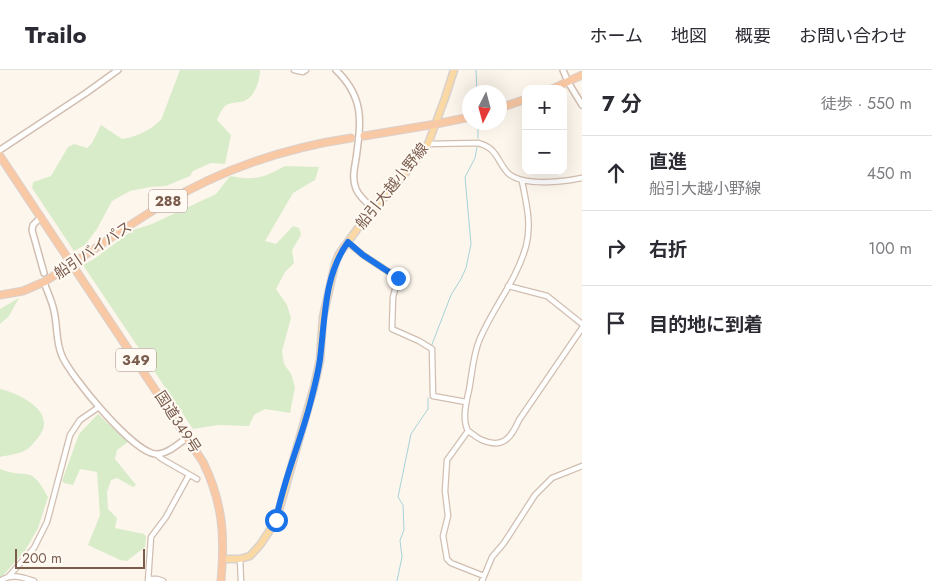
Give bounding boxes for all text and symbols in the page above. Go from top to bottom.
text: Trailo [25,17,87,52]
text: ホーム [590,23,643,49]
text: 地図 [671,23,707,49]
text: 概要 [735,23,771,49]
text: お問い合わせ [799,23,907,49]
north arrow [462,85,507,130]
map controls [522,85,567,175]
button: + [522,85,567,130]
text: 7 分 [602,89,642,119]
text: 徒歩 · 550 m [821,92,912,115]
button: − [522,130,567,175]
street label: 船引大越小野線 [350,138,434,234]
text: 直進 [649,148,687,175]
icon: ahead [602,159,630,187]
text: 450 m [867,162,912,185]
text: 船引大越小野線 [649,177,761,200]
road number: 288 [149,190,187,212]
street label: 船引バイパス [50,216,136,284]
icon: right [602,234,630,262]
text: 右折 [649,236,687,263]
text: 100 m [868,237,912,260]
route end [387,267,410,290]
icon: arrive [602,309,630,337]
text: 目的地に到着 [649,311,763,338]
road number: 349 [116,348,156,372]
street label: 国道349号 [150,386,206,458]
route start [265,509,288,532]
scale bar [15,546,145,569]
text: 200 m [22,548,62,568]

